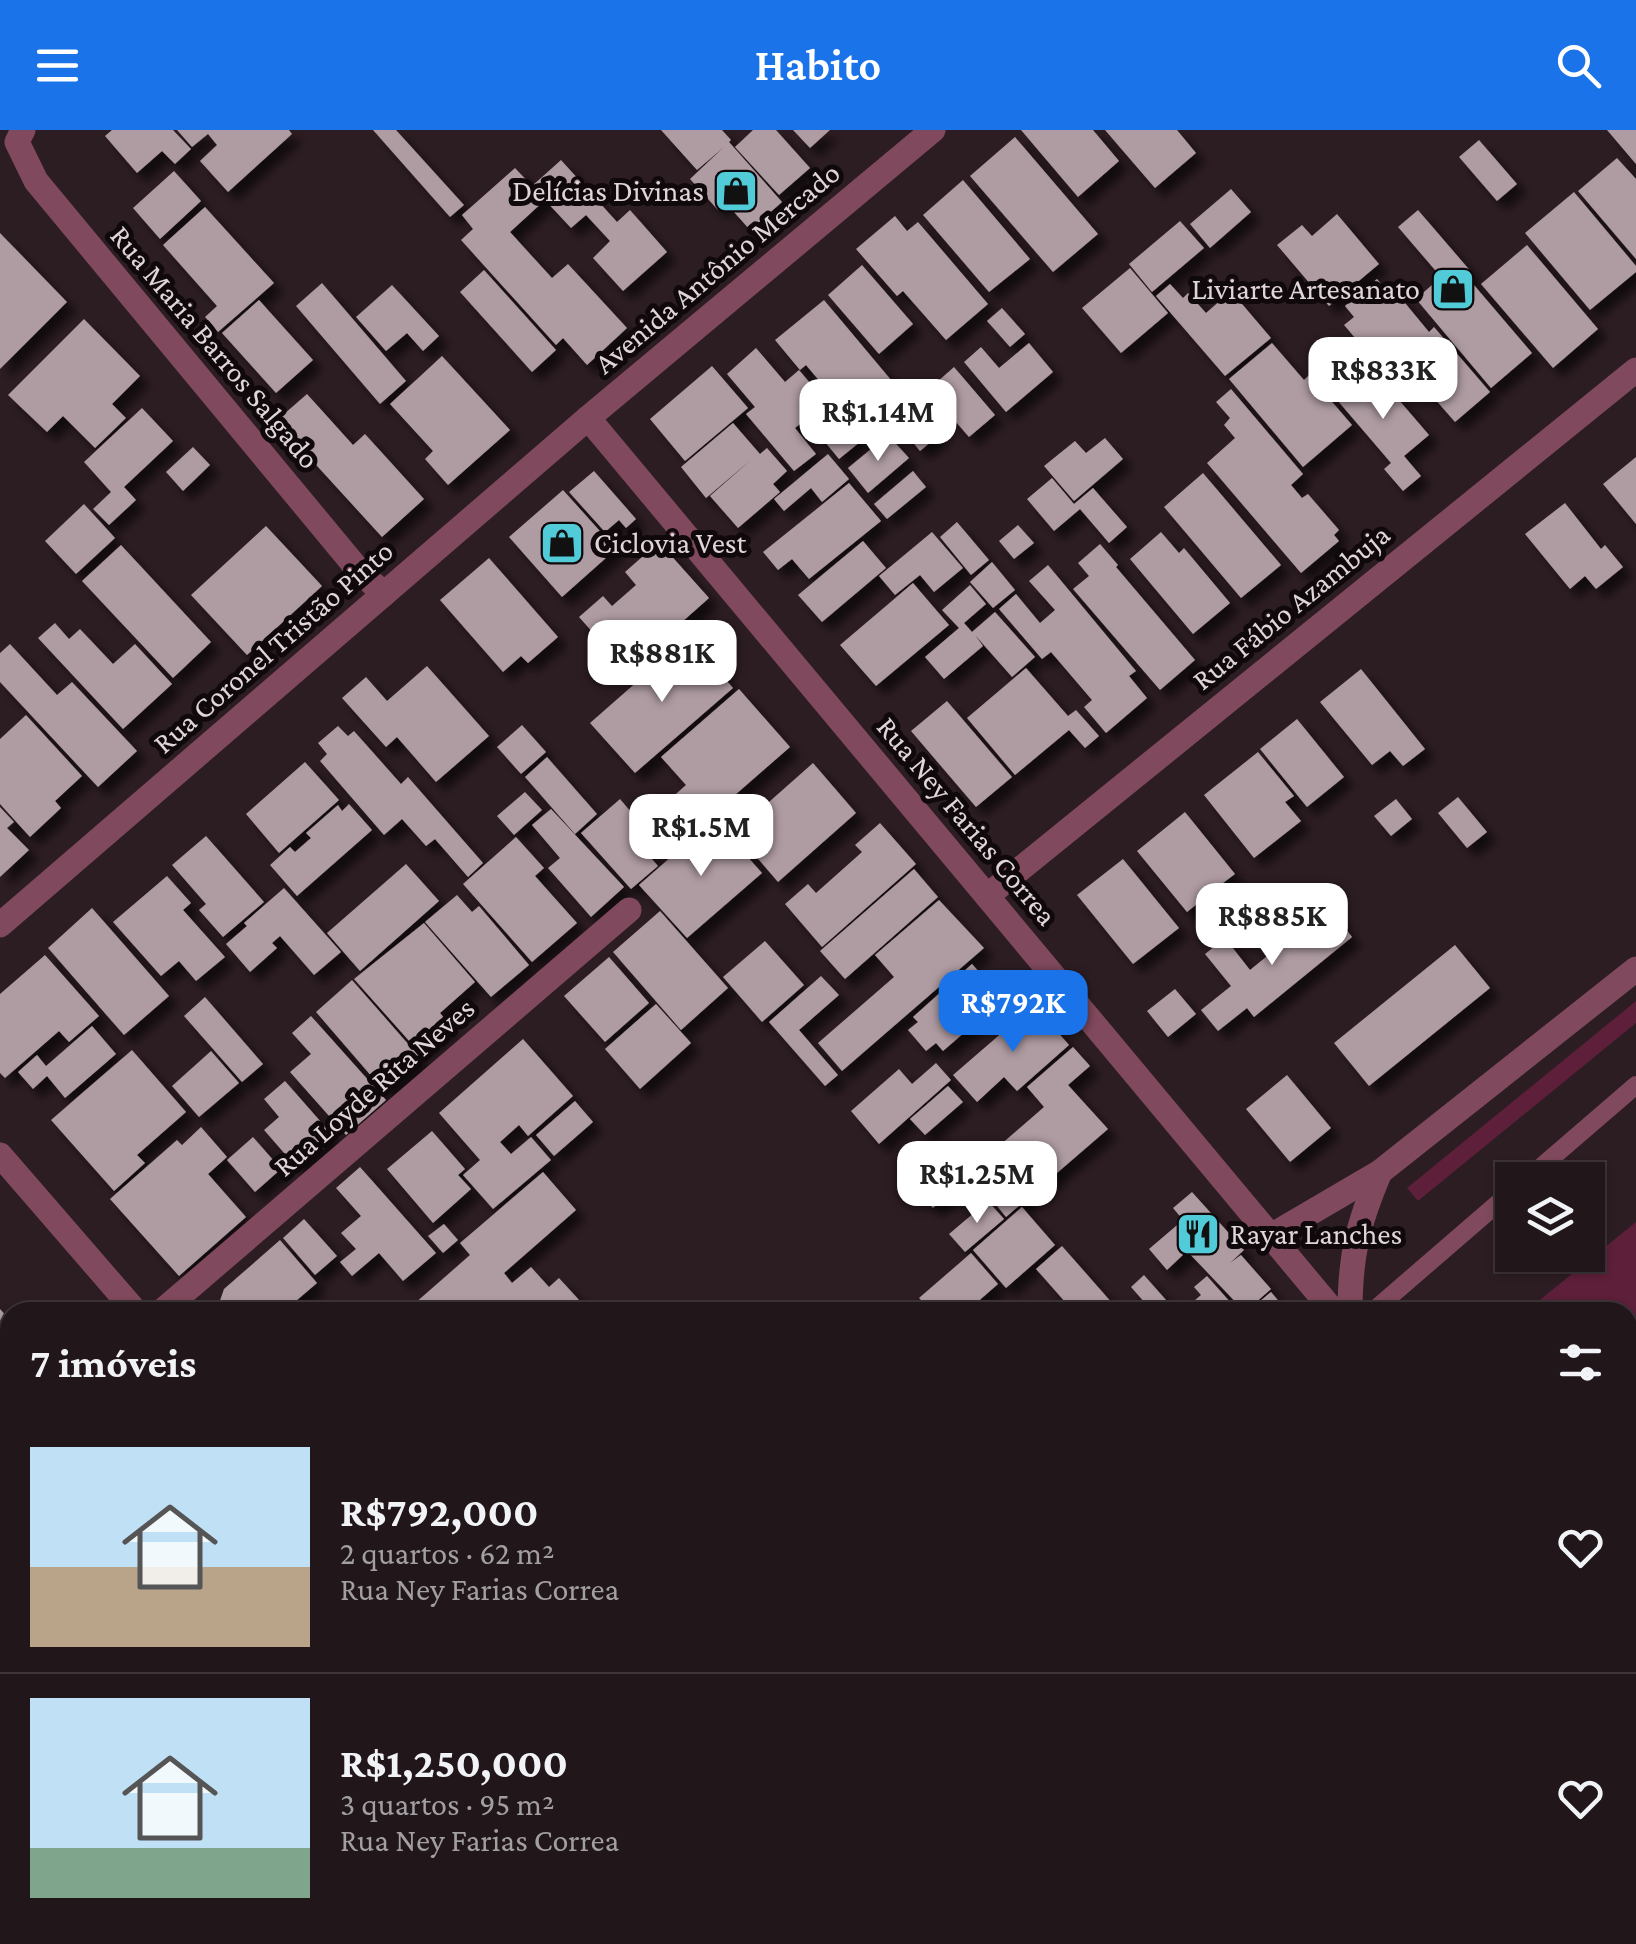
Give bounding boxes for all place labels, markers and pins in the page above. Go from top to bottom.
shop icon: Delícias Divinas [713,168,759,214]
place label: Delícias Divinas [512,174,704,207]
shop icon: Liviarte Artesanato [1430,266,1476,312]
place label: Liviarte Artesanato [1191,272,1420,305]
pin: R$833K [1302,337,1464,422]
pin: R$1.14M [786,379,970,464]
shop icon: Ciclovia Vest [539,520,585,566]
place label: Ciclovia Vest [594,526,748,559]
pin: R$881K [581,620,743,705]
pin: R$1.5M [620,794,782,879]
pin: R$885K [1191,883,1353,968]
pin: R$792K [932,970,1094,1055]
pin: R$1.25M [885,1141,1069,1226]
restaurant icon: Rayar Lanches [1175,1211,1221,1257]
place label: Rayar Lanches [1230,1217,1402,1251]

